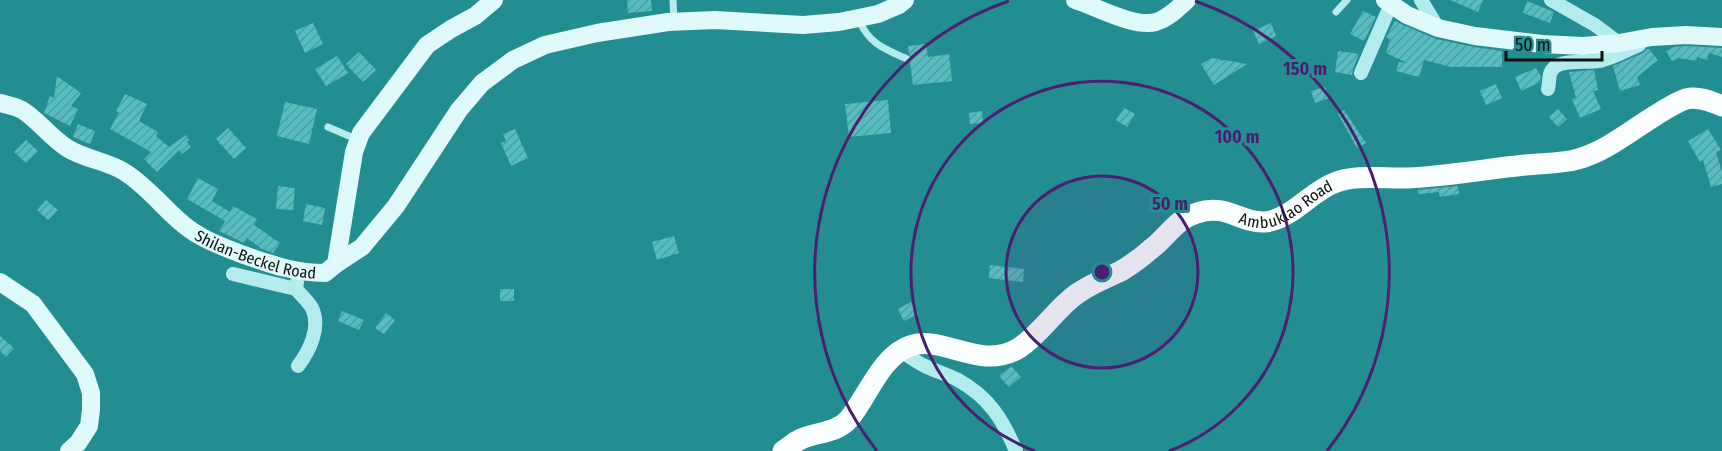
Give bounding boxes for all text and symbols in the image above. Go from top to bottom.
scale bar [1506,24,1602,62]
text: 50 m [1515,34,1551,56]
text: 150 m [1283,58,1327,80]
text: 100 m [1215,126,1259,148]
street label: Ambuklao Road [1237,176,1335,232]
text: 50 m [1152,193,1188,215]
street label: Shilan-Beckel Road [192,226,317,282]
centre of rings [1092,262,1112,282]

